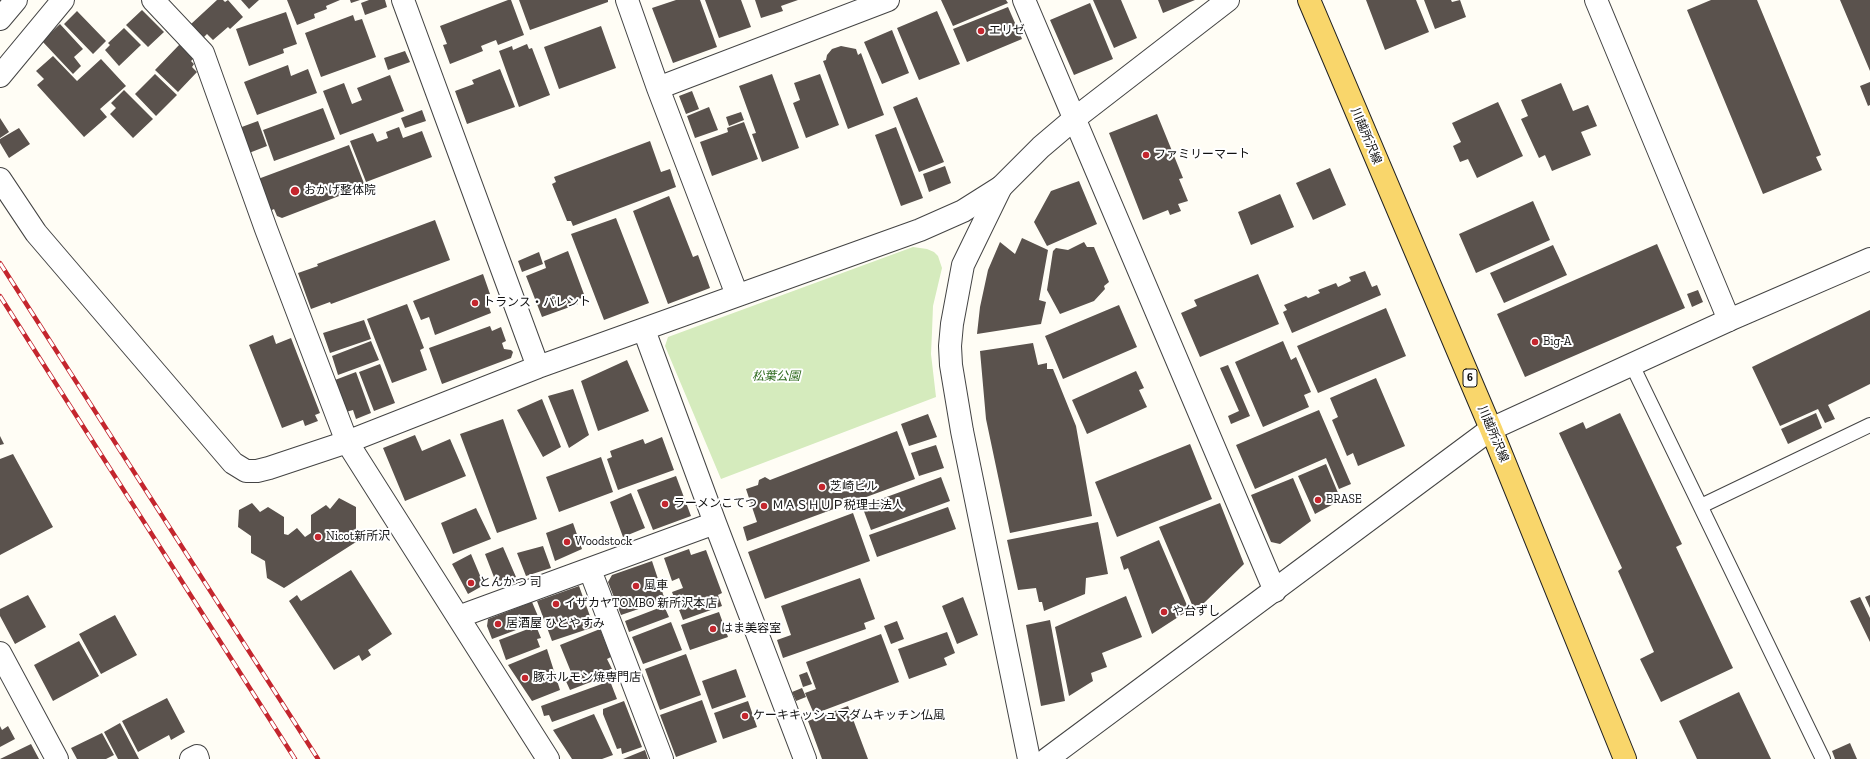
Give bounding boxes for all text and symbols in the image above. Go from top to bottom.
place label: エリゼ [989,24,1025,38]
marker: エリゼ [976,26,986,36]
street label: 川越所沢線 [1348,106,1384,166]
place label: ファミリーマート [1154,148,1250,162]
marker: ファミリーマート [1141,150,1151,160]
place label: おかげ整体院 [304,184,376,198]
marker: おかげ整体院 [289,185,301,197]
place label: トランス・パレント [483,296,591,310]
marker: トランス・パレント [470,298,480,308]
place label: Big-A [1543,335,1572,349]
marker: Big-A [1530,337,1540,347]
road number: 6 [1463,369,1477,387]
park label: 松葉公園 [752,370,800,384]
street label: 川越所沢線 [1475,404,1511,464]
place label: 芝崎ビル [830,480,878,494]
marker: 芝崎ビル [817,482,827,492]
place label: BRASE [1326,493,1362,507]
marker: BRASE [1313,495,1323,505]
place label: ラーメンこてつ [673,497,757,511]
marker: ラーメンこてつ [660,499,670,509]
place label: ＭＡＳＨＵＰ税理士法人 [772,499,904,513]
marker: ＭＡＳＨＵＰ税理士法人 [759,501,769,511]
place label: Nicot新所沢 [326,530,390,544]
marker: Nicot新所沢 [313,532,323,542]
place label: Woodstock [575,535,632,549]
marker: Woodstock [562,537,572,547]
place label: とんかつ 司 [479,576,542,590]
marker: とんかつ 司 [466,578,476,588]
place label: 風車 [644,579,668,593]
marker: 風車 [631,581,641,591]
place label: イザカヤTOMBO 新所沢本店 [564,597,717,611]
marker: イザカヤTOMBO 新所沢本店 [551,599,561,609]
place label: や台ずし [1172,605,1220,619]
marker: や台ずし [1159,607,1169,617]
place label: 居酒屋 ひとやすみ [506,617,605,631]
marker: 居酒屋 ひとやすみ [493,619,503,629]
place label: はま美容室 [721,622,781,636]
marker: はま美容室 [708,624,718,634]
place label: 豚ホルモン焼専門店 [533,671,641,685]
marker: 豚ホルモン焼専門店 [520,673,530,683]
place label: ケーキキッシュマダムキッチン仏風 [753,709,945,723]
marker: ケーキキッシュマダムキッチン仏風 [740,711,750,721]

